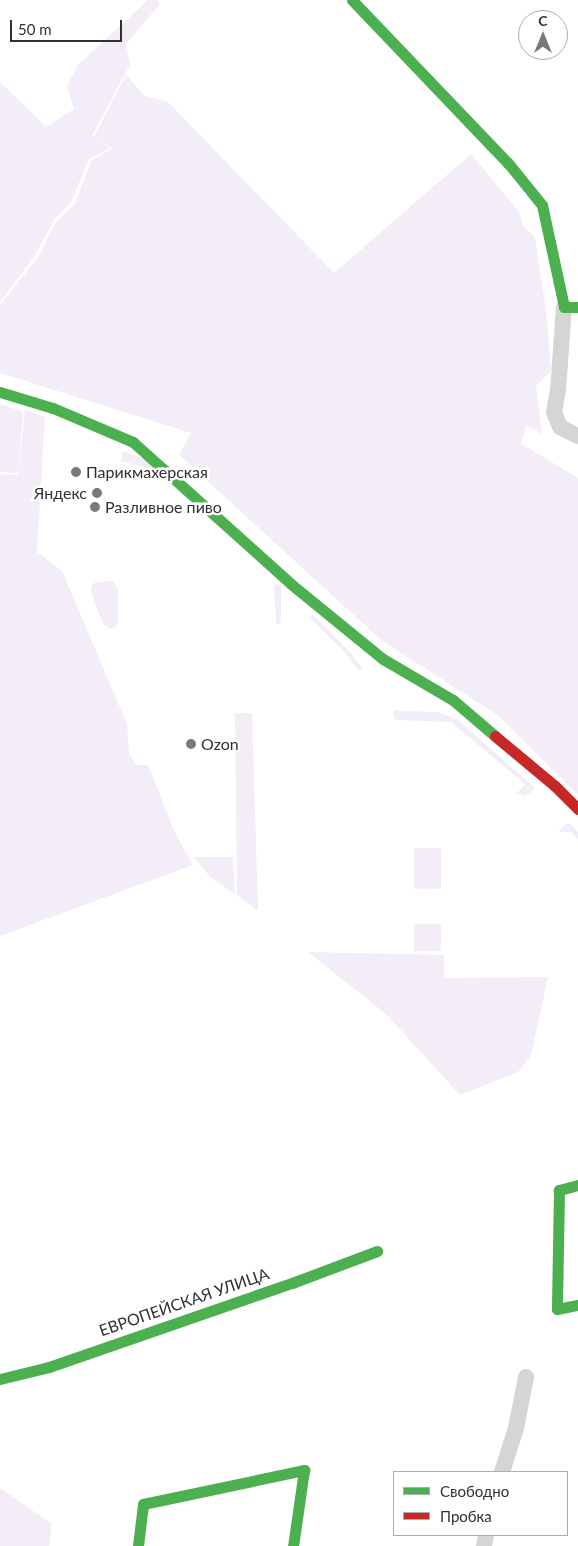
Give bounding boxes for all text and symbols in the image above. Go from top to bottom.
scale bar [12,10,125,42]
north arrow [518,10,568,60]
text: С [538,12,548,29]
text: 50 m [18,20,52,38]
place label: Парикмахерская [86,462,208,482]
marker: Парикмахерская [70,466,82,478]
place label: Яндекс [34,483,87,503]
marker: Яндекс [91,487,103,499]
place label: Разливное пиво [105,497,222,517]
marker: Разливное пиво [89,501,101,513]
place label: Ozon [201,734,239,754]
marker: Ozon [185,738,197,750]
street label: ЕВРОПЕЙСКАЯ УЛИЦА [97,1264,271,1340]
legend [393,1471,568,1536]
text: Свободно [440,1482,509,1500]
text: Пробка [440,1507,492,1525]

